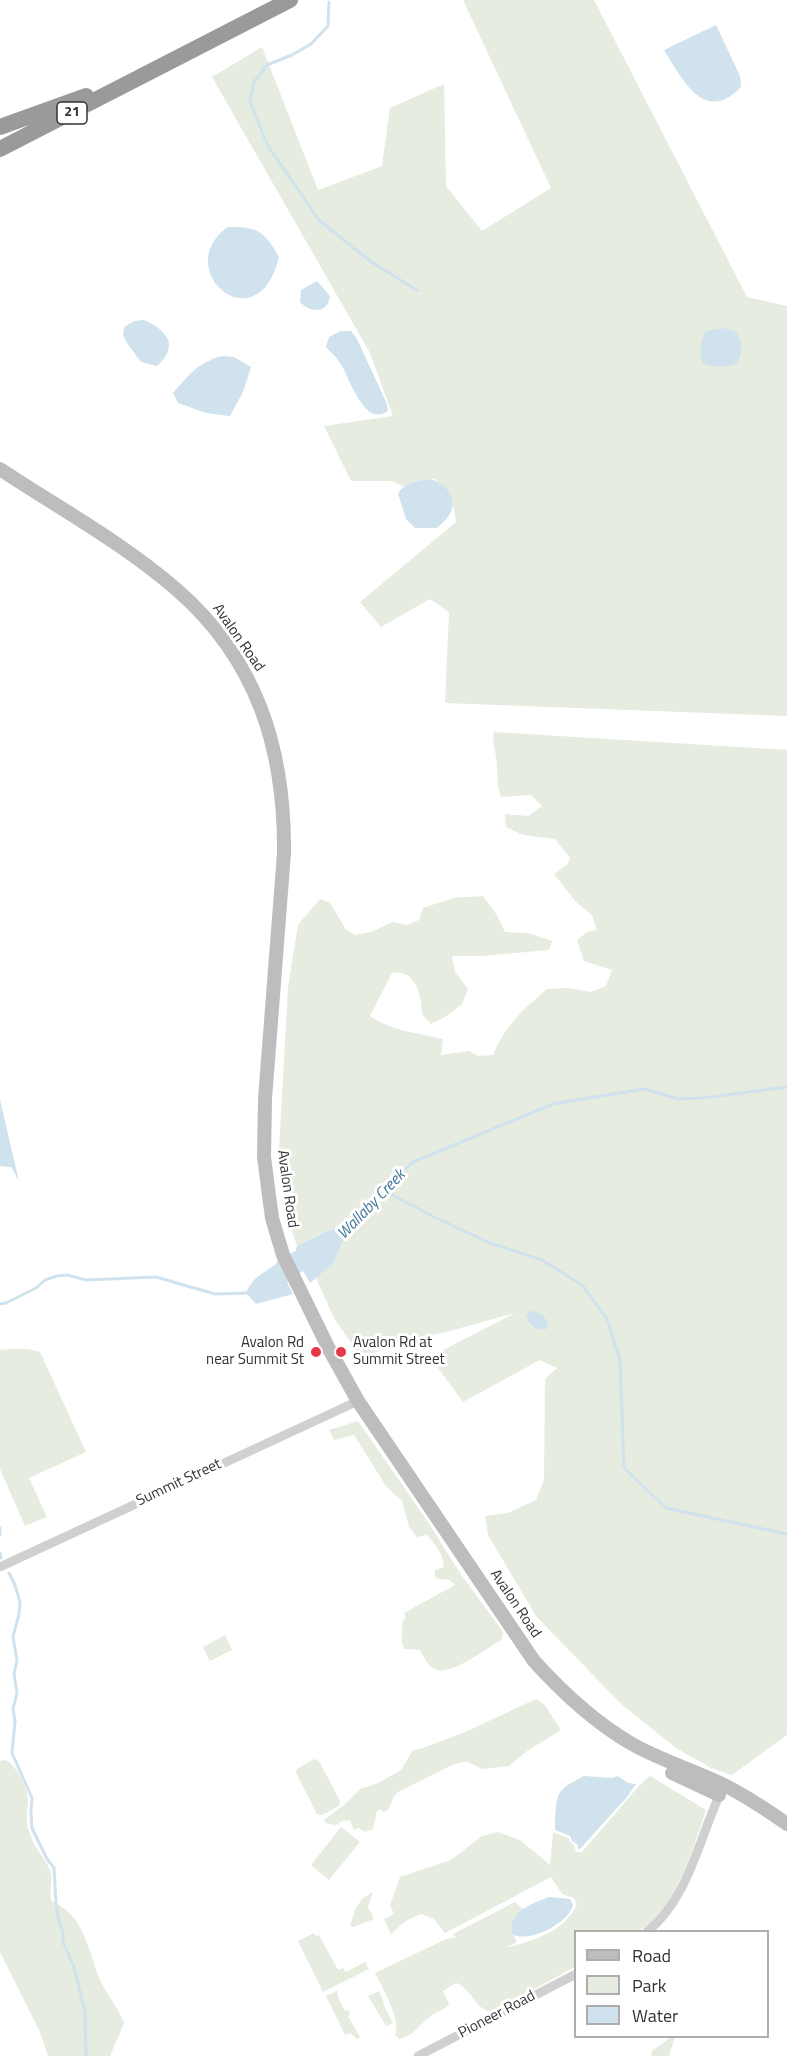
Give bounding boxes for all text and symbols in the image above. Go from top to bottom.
road number: 21 [57,102,87,124]
street label: Avalon Road [208,601,268,675]
street label: Avalon Road [273,1149,301,1229]
water label: Wallaby Creek [334,1166,410,1244]
place label: Avalon Rd near Summit St [206,1334,304,1369]
place label: Avalon Rd at Summit Street [353,1334,445,1369]
marker: Avalon Rd near Summit St [309,1345,323,1359]
marker: Avalon Rd at Summit Street [334,1345,348,1359]
street label: Summit Street [134,1455,224,1511]
street label: Avalon Road [486,1566,544,1642]
legend [574,1930,769,2038]
text: Road [632,1942,671,1969]
text: Park [632,1972,666,1999]
street label: Pioneer Road [456,1987,538,2043]
text: Water [632,2002,678,2029]

